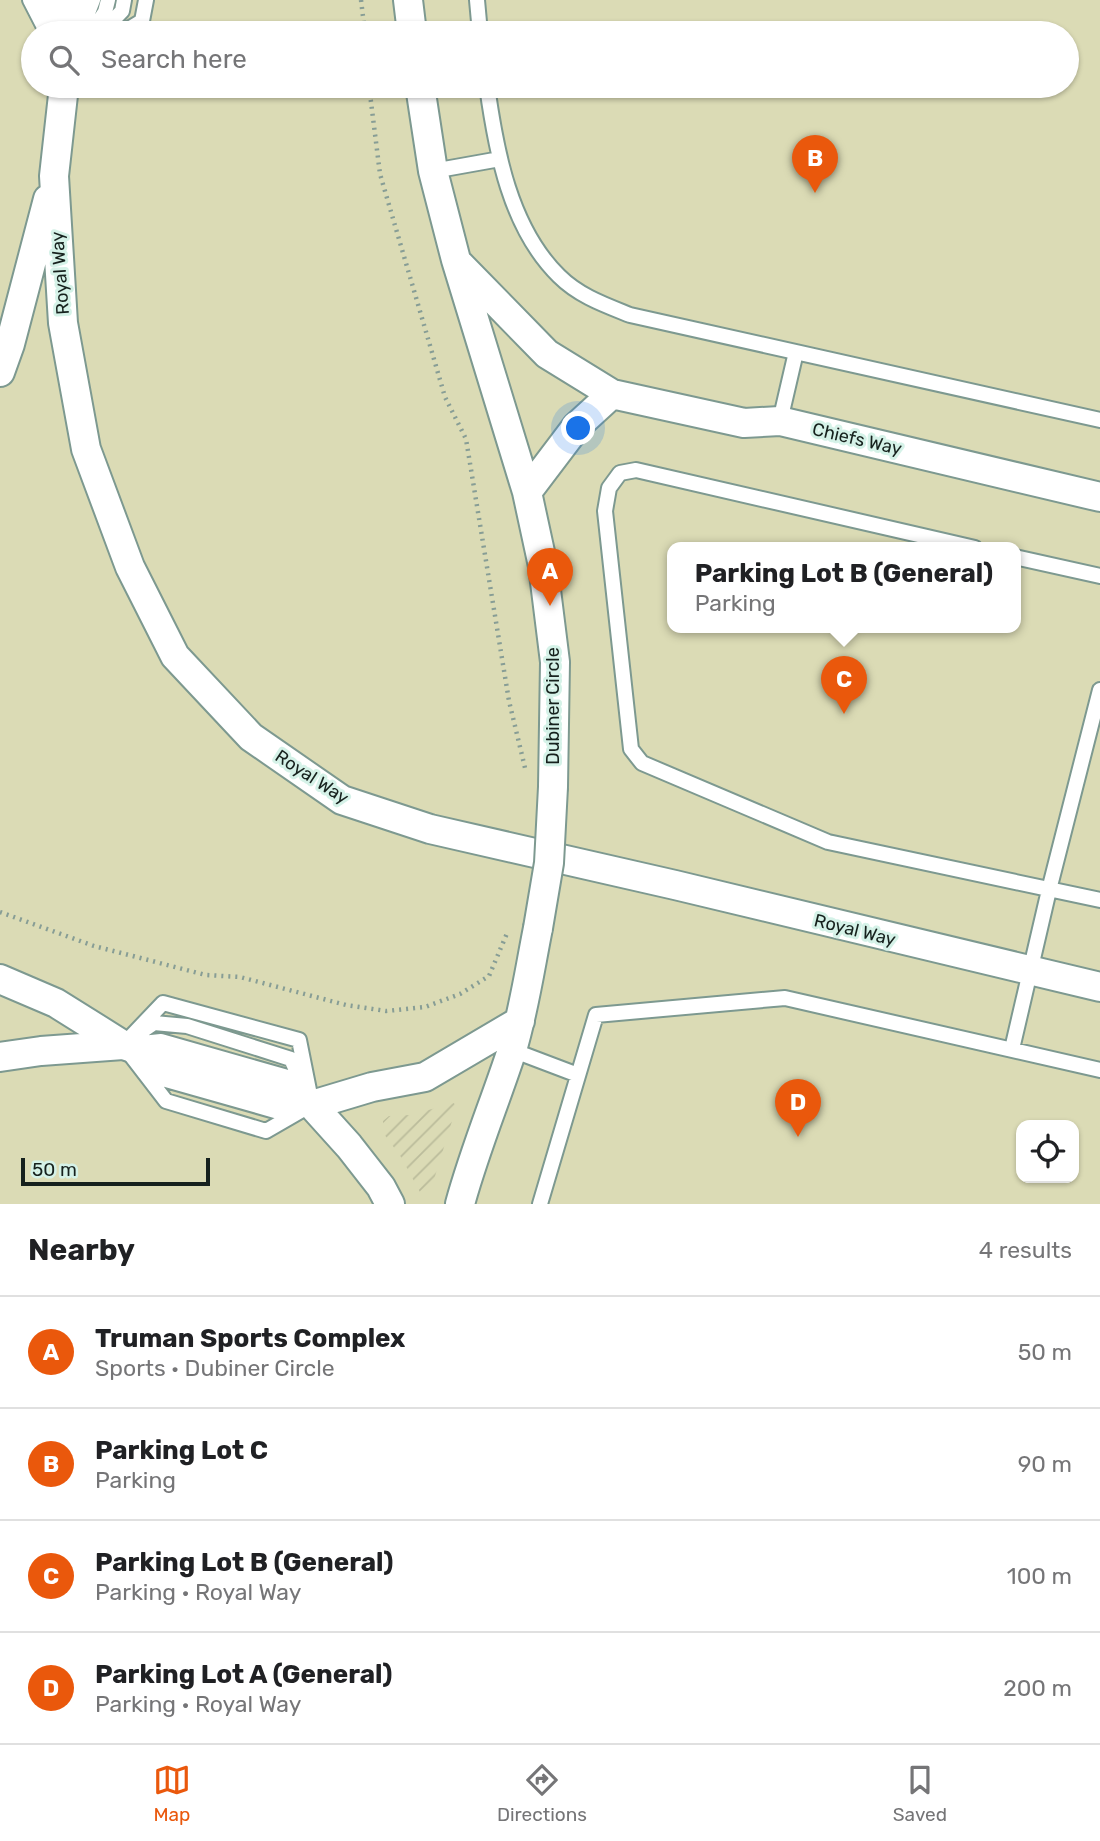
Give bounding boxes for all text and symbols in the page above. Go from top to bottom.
search box [21,21,1079,98]
icon: search [45,41,83,79]
text: Search here [101,44,247,75]
pin: B [792,135,838,193]
street label: Royal Way [46,231,74,315]
your location [561,411,595,445]
street label: Chiefs Way [810,418,904,460]
popup [667,542,1021,633]
pin: A [527,548,573,606]
text: Parking Lot B (General) [695,558,993,589]
text: Parking [695,589,776,617]
street label: Dubiner Circle [542,647,564,765]
pin: C [821,656,867,714]
street label: Royal Way [271,745,353,809]
street label: Royal Way [812,909,898,951]
pin: D [775,1079,821,1137]
map controls [1016,1120,1079,1183]
button: locate [1016,1120,1079,1183]
scale bar [21,1155,210,1187]
text: 50 m [32,1158,77,1181]
text: Nearby [28,1232,135,1268]
text: 4 results [979,1236,1072,1264]
text: Truman Sports Complex [95,1323,405,1354]
text: A [43,1338,59,1366]
text: 50 m [1018,1338,1072,1366]
text: Sports · Dubiner Circle [95,1354,335,1382]
text: Parking Lot C [95,1435,268,1466]
text: B [43,1450,59,1478]
text: 90 m [1018,1450,1072,1478]
text: Parking [95,1466,176,1494]
text: Parking Lot B (General) [95,1547,393,1578]
text: C [43,1562,59,1590]
text: 100 m [1007,1562,1072,1590]
text: Parking · Royal Way [95,1578,301,1606]
text: Parking Lot A (General) [95,1659,393,1690]
text: D [43,1674,59,1702]
text: 200 m [1003,1674,1072,1702]
text: Parking · Royal Way [95,1690,301,1718]
tab: Map [153,1761,191,1826]
tab: Directions [497,1761,587,1826]
tab: Saved [893,1761,947,1826]

